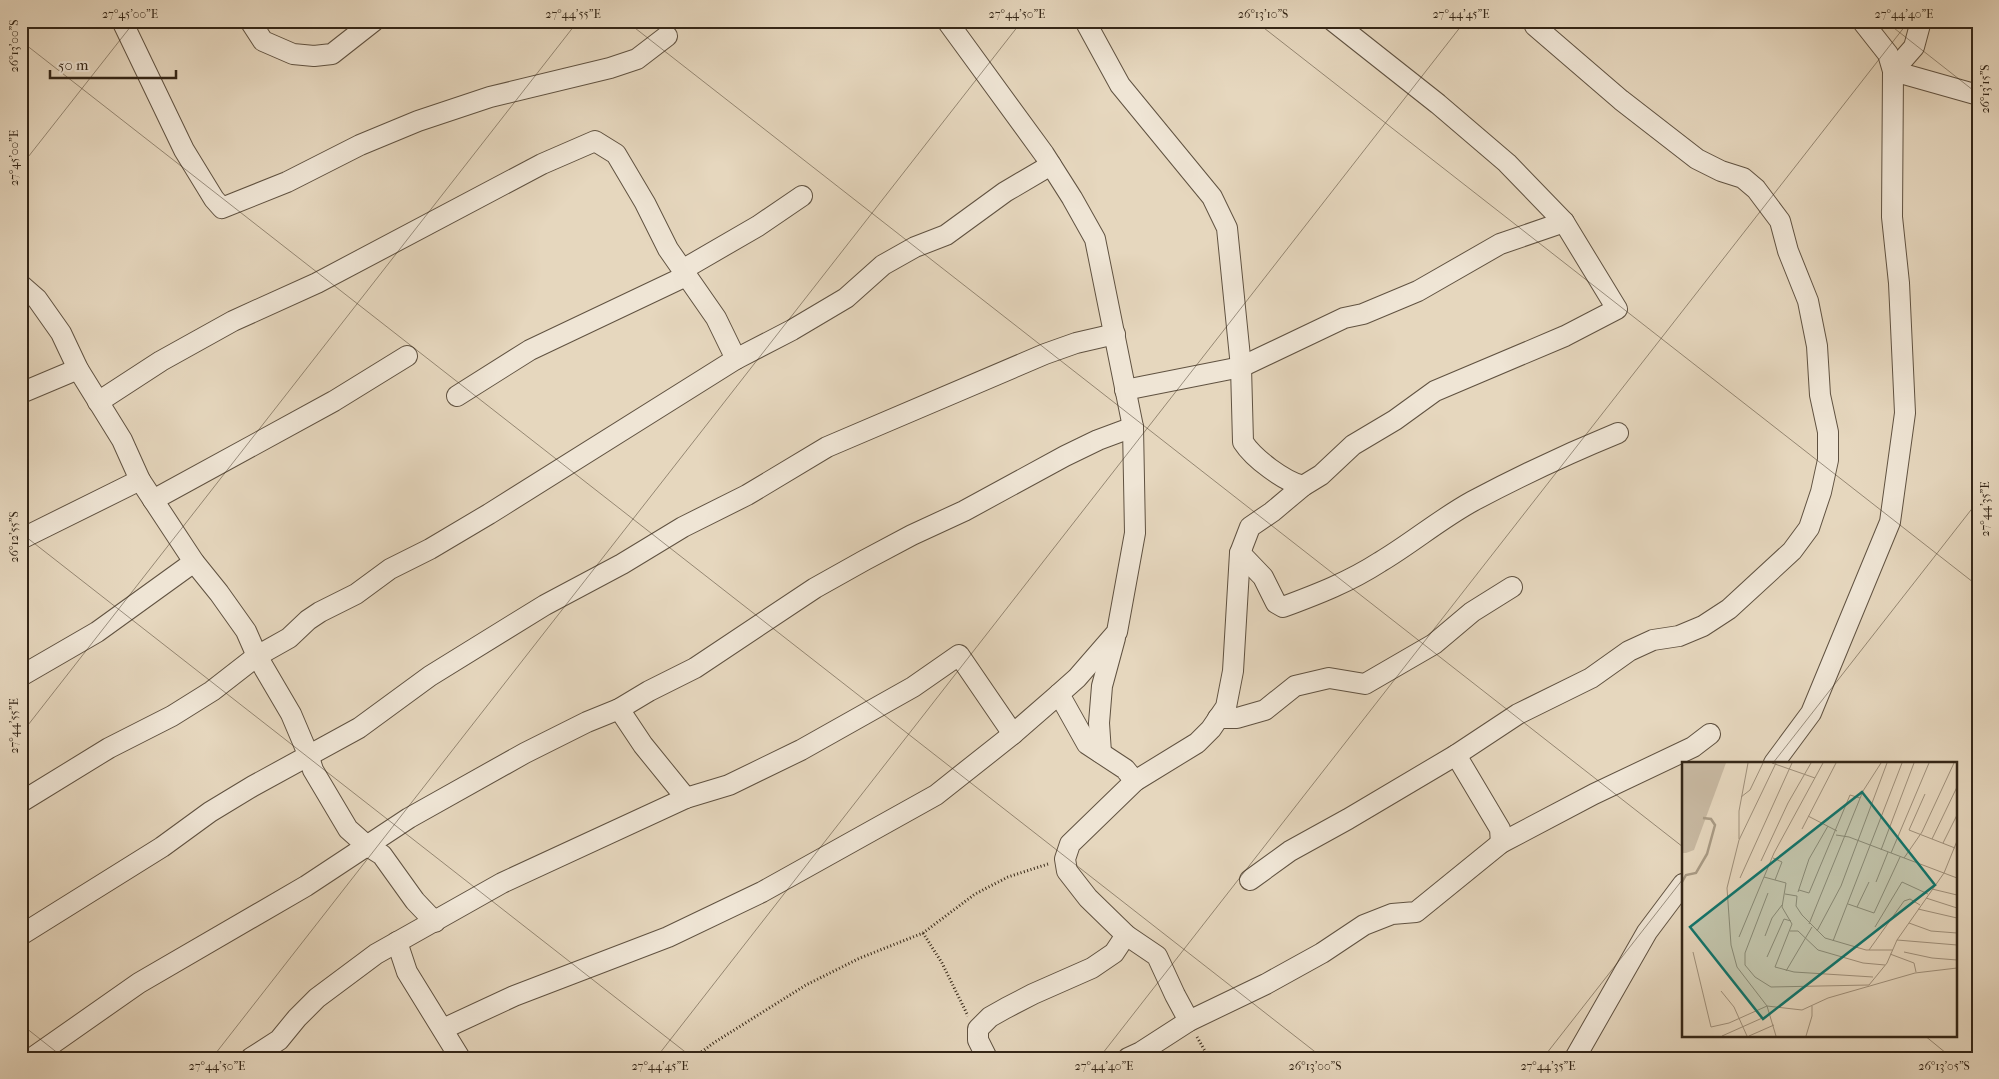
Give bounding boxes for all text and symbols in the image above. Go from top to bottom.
text: 27°45'00"E [102,7,158,21]
text: 27°44'55"E [545,7,601,21]
text: 27°44'50"E [989,7,1045,21]
text: 26°13'10"S [1238,7,1288,21]
text: 27°44'45"E [1432,7,1490,21]
text: 27°44'40"E [1875,7,1933,21]
text: 26°13'00"S [7,20,21,72]
scale bar [50,48,176,80]
text: 50 m [58,56,89,74]
text: 26°13'15"S [1978,64,1992,114]
text: 27°45'00"E [7,130,21,186]
text: 27°44'35"E [1978,481,1992,537]
text: 26°12'55"S [7,511,21,563]
text: 27°44'55"E [7,698,21,754]
inset map [1682,762,1956,1036]
text: 27°44'50"E [189,1059,245,1073]
text: 27°44'45"E [631,1059,689,1073]
text: 27°44'40"E [1075,1059,1133,1073]
text: 26°13'00"S [1289,1059,1341,1073]
text: 27°44'35"E [1520,1059,1576,1073]
text: 26°13'05"S [1918,1059,1970,1073]

